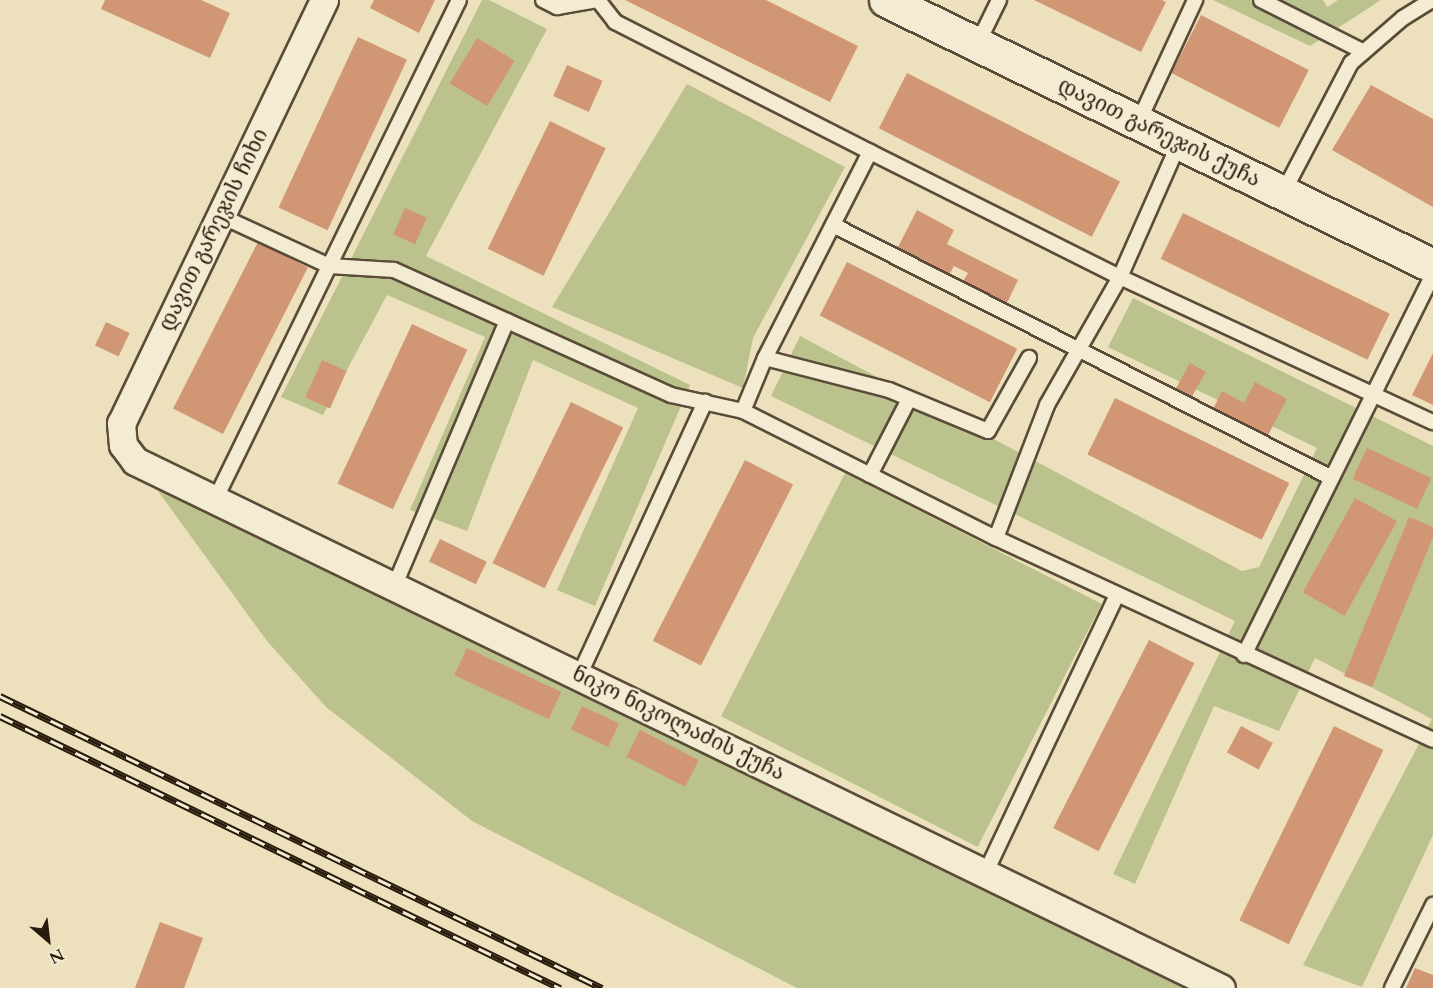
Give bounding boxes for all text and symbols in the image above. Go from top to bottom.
street label: დავით გარეჯის ქუჩა [1054,73,1264,193]
street label: დავით გარეჯის ჩიხი [154,125,274,335]
street label: ნიკო ნიკოლაძის ქუჩა [568,662,788,786]
north arrow [18,910,78,970]
text: N [45,943,68,969]

